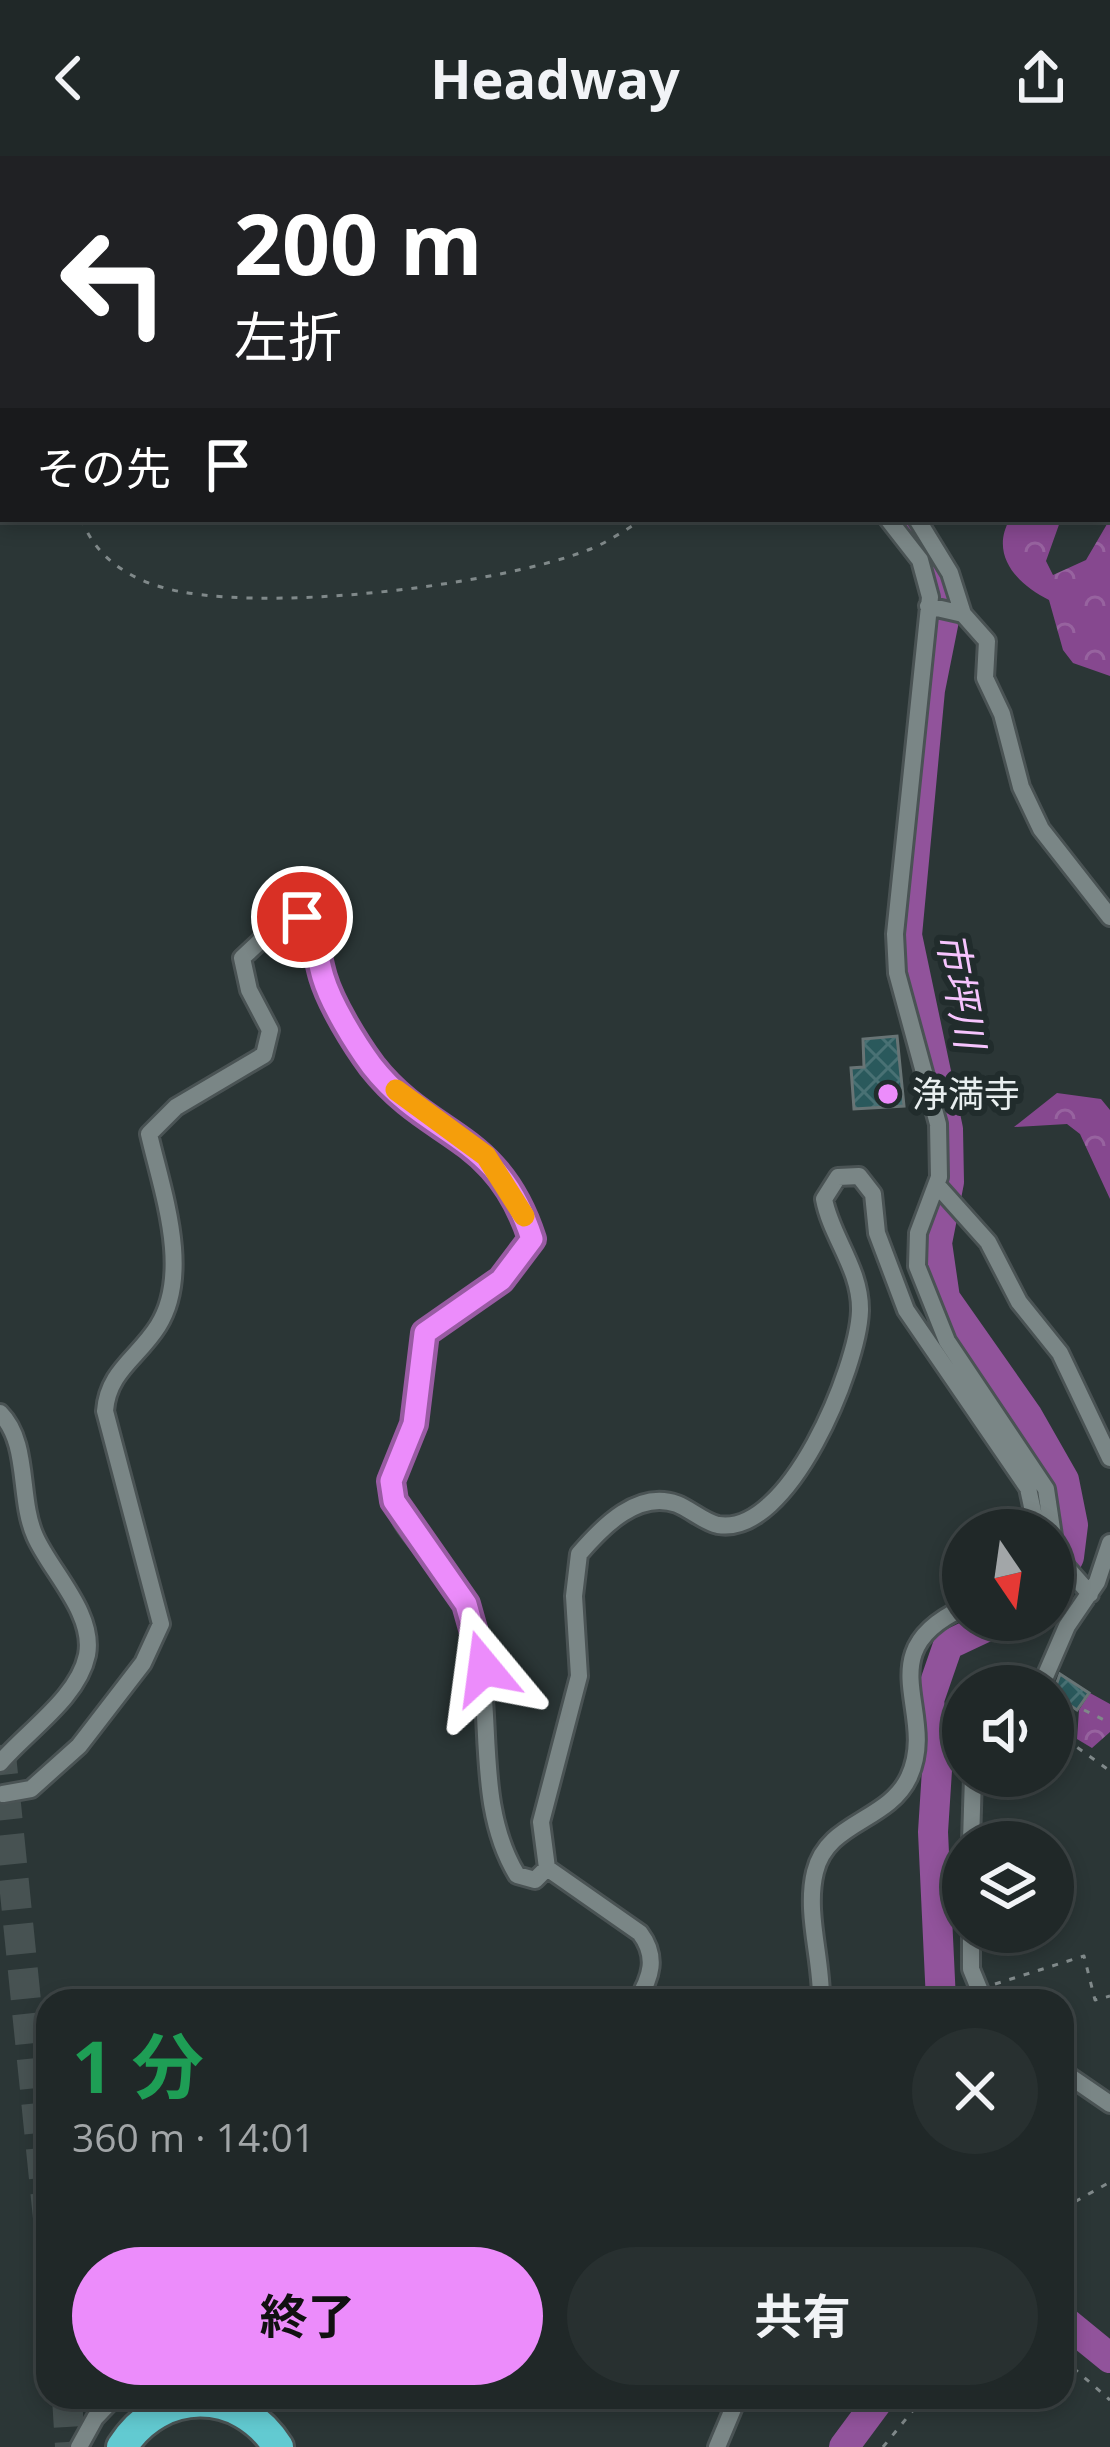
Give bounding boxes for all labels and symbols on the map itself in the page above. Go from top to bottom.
pin [251,866,353,968]
water label: 市坪川 [926,928,999,1056]
place label: 浄満寺 [912,1069,1020,1118]
marker: 浄満寺 [875,1081,901,1107]
north arrow [942,1509,1074,1641]
position arrow [421,1605,547,1731]

